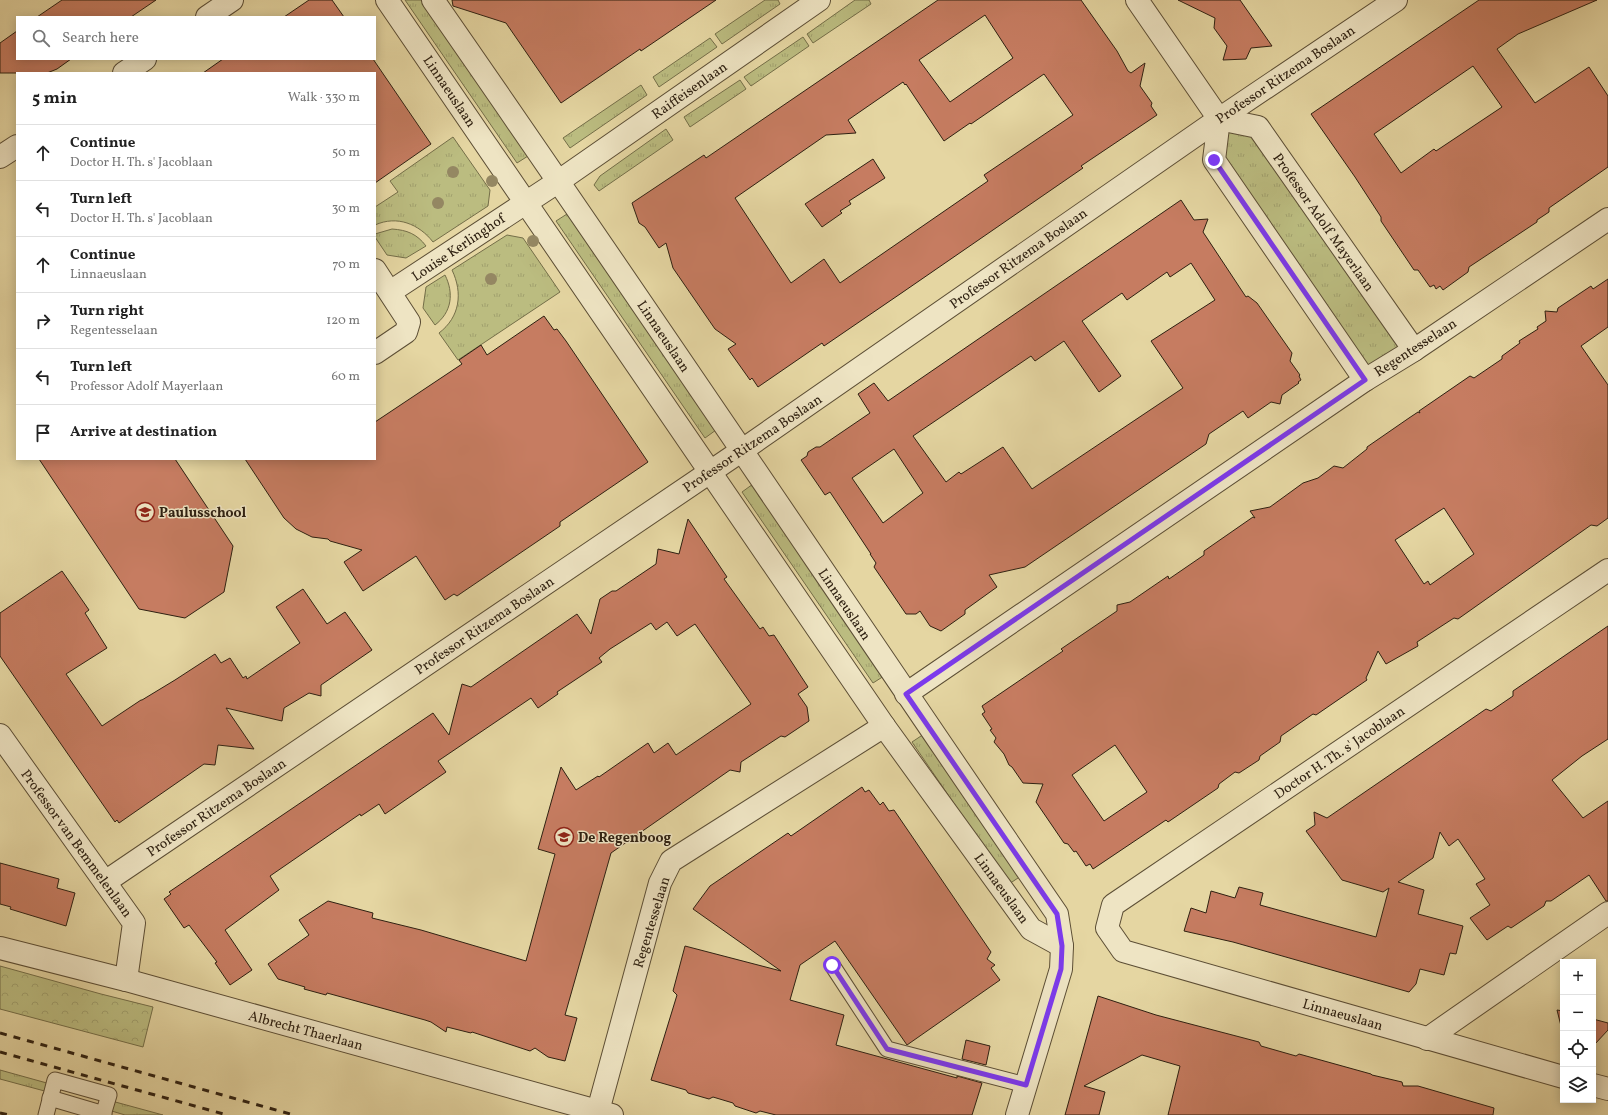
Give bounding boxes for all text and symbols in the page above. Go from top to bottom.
search box [16,16,376,60]
street label: Professor Ritzema Boslaan [1212,21,1359,129]
icon: search [30,27,52,49]
text: Search here [62,28,139,49]
street label: Linnaeuslaan [418,52,480,131]
street label: Raiffeisenlaan [648,58,732,124]
text: 5 min [32,87,77,110]
text: Walk · 330 m [288,89,360,107]
text: Continue [70,133,135,154]
icon: ahead [32,142,54,164]
text: 50 m [332,144,360,162]
street label: Professor Adolf Mayerlaan [1268,150,1378,296]
route end [1205,151,1223,169]
text: Doctor H. Th. s' Jacoblaan [70,154,213,172]
text: Turn left [70,189,132,210]
icon: left [32,198,54,220]
text: 30 m [332,200,360,218]
street label: Professor Ritzema Boslaan [946,204,1092,314]
street label: Louise Kerlinghof [408,209,510,287]
text: Doctor H. Th. s' Jacoblaan [70,210,213,228]
text: Continue [70,245,135,266]
icon: ahead [32,254,54,276]
text: 70 m [332,256,360,274]
text: Linnaeuslaan [70,266,147,284]
street label: Linnaeuslaan [632,297,694,376]
text: Turn right [70,301,144,322]
icon: right [32,310,54,332]
text: 120 m [326,312,360,330]
street label: Regentesselaan [1371,315,1461,382]
text: Regentesselaan [70,322,158,340]
text: Turn left [70,357,132,378]
icon: left [32,366,54,388]
text: 60 m [332,368,360,386]
text: Professor Adolf Mayerlaan [70,378,223,396]
street label: Professor Ritzema Boslaan [679,390,826,498]
icon: arrive [32,422,54,444]
text: Arrive at destination [70,422,217,443]
school or university icon: Paulusschool [134,501,156,523]
place label: Paulusschool [159,504,247,523]
street label: Linnaeuslaan [813,565,875,644]
street label: Professor Ritzema Boslaan [411,572,558,680]
street label: Doctor H. Th. s' Jacoblaan [1271,702,1409,804]
street label: Professor Ritzema Boslaan [143,754,290,862]
street label: Professor van Bemmelenlaan [16,766,136,922]
school or university icon: De Regenboog [553,826,575,848]
place label: De Regenboog [578,829,671,848]
street label: Linnaeuslaan [969,850,1033,928]
street label: Regentesselaan [630,874,675,970]
route start [823,956,841,974]
map controls [1560,959,1596,1103]
button: + [1560,959,1596,995]
street label: Linnaeuslaan [1300,995,1385,1036]
button: − [1560,995,1596,1031]
street label: Albrecht Thaerlaan [246,1007,365,1056]
button: locate [1560,1031,1596,1067]
button: layers [1560,1067,1596,1103]

